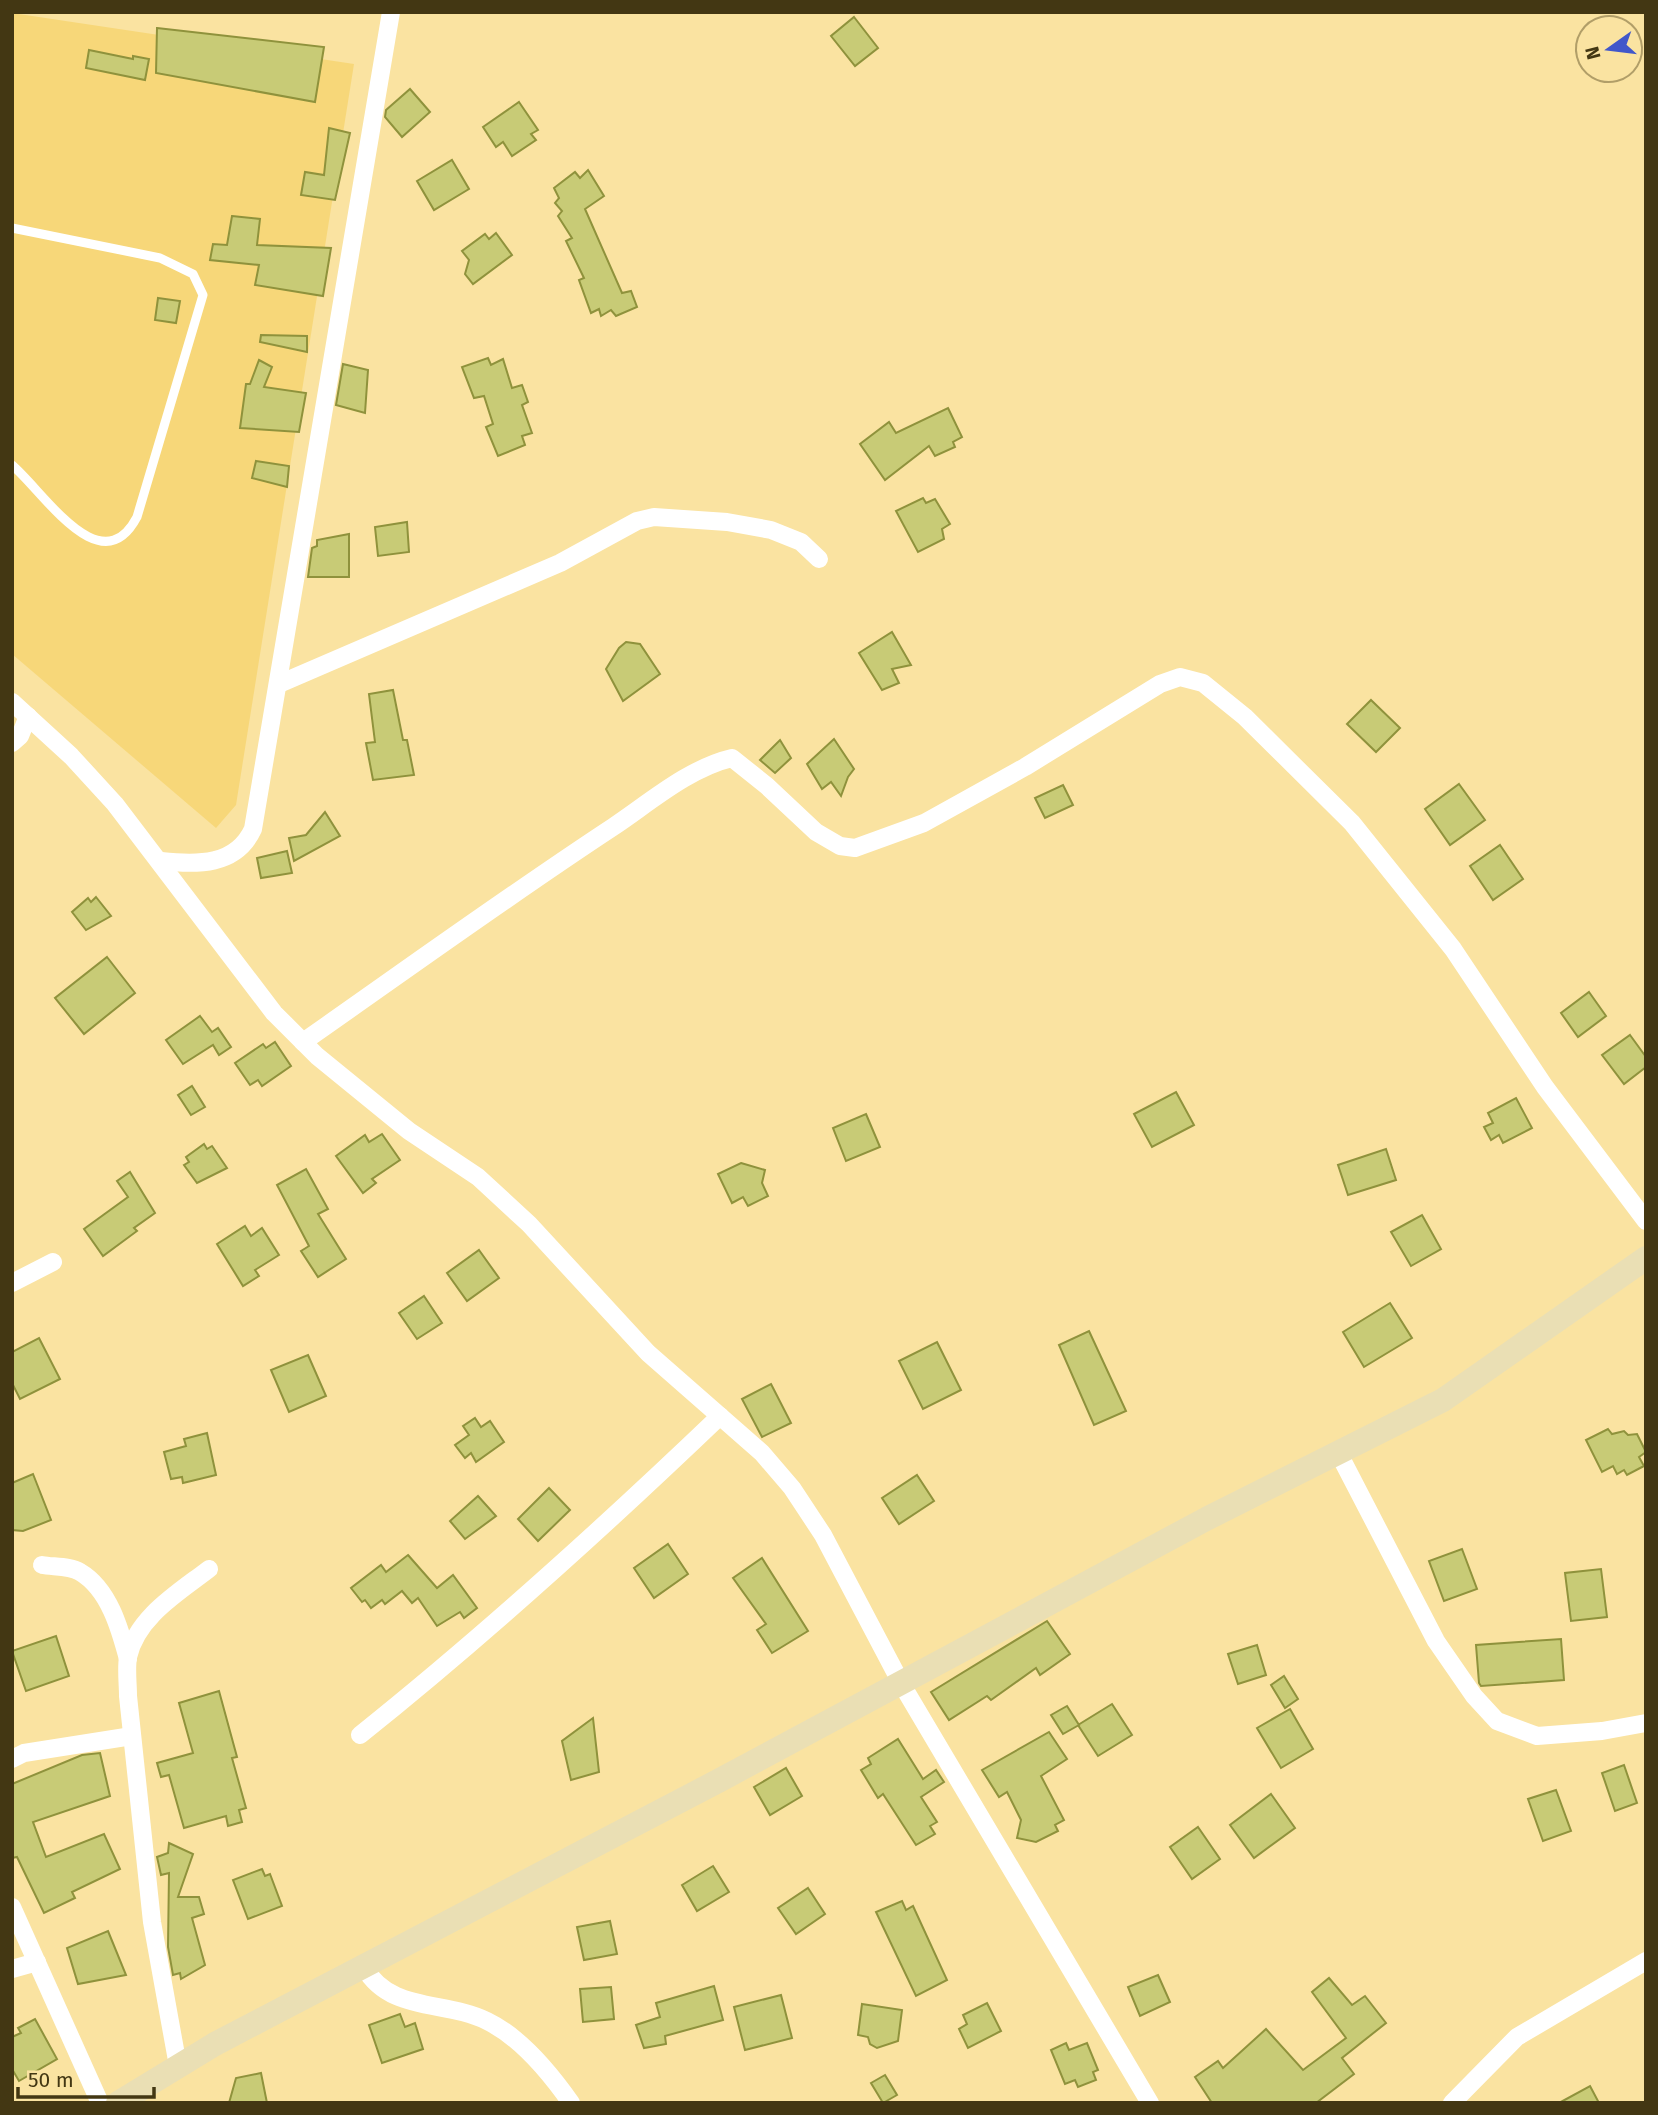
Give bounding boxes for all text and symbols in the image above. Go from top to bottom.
north arrow [1574,14,1644,84]
text: N [1580,44,1606,62]
scale bar [18,2056,154,2100]
text: 50 m [28,2067,74,2093]

